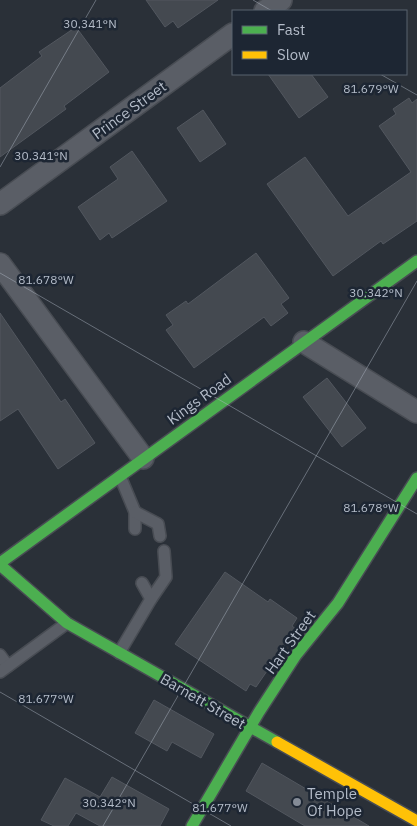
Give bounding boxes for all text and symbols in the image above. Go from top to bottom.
legend [232,10,407,75]
text: 30.341°N [63,16,117,31]
text: Fast [277,20,305,39]
text: Slow [277,45,310,64]
street label: Prince Street [88,77,170,143]
text: 81.679°W [343,81,399,96]
text: 30.341°N [14,148,68,163]
text: 81.678°W [18,272,74,287]
text: 30.342°N [349,285,403,300]
street label: Kings Road [163,369,235,429]
text: 81.678°W [343,500,399,515]
street label: Hart Street [261,606,319,678]
street label: Barnett Street [157,669,249,733]
text: 81.677°W [18,691,74,706]
place label: Temple Of Hope [307,784,362,820]
text: 30.342°N [82,795,136,810]
marker: Temple Of Hope [291,796,303,808]
text: 81.677°W [192,800,248,815]

